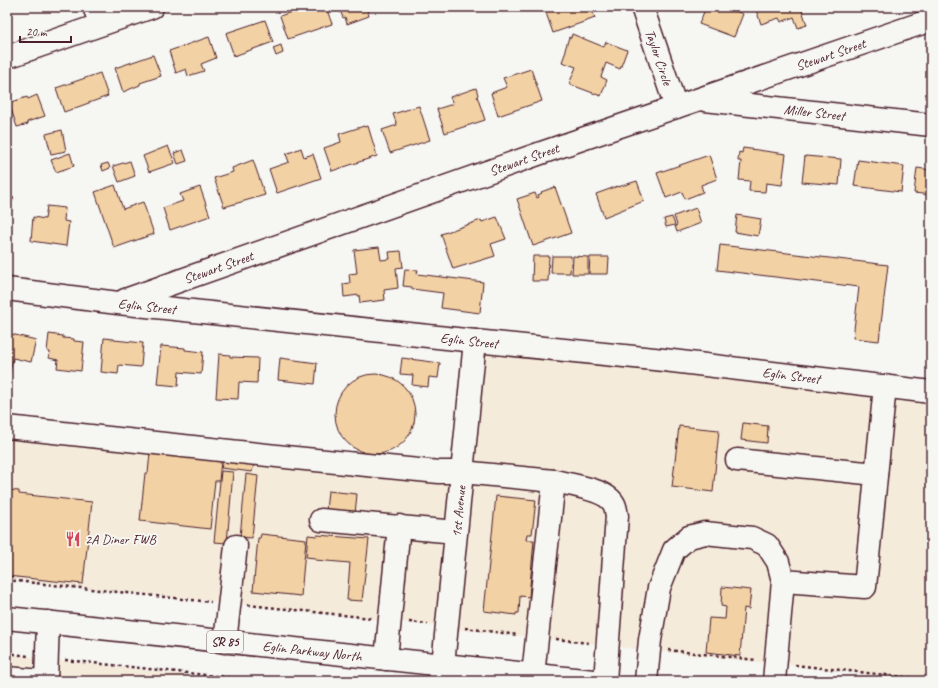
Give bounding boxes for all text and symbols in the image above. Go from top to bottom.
scale bar [20,18,71,44]
text: 20 m [26,24,48,40]
street label: Taylor Circle [642,27,677,89]
street label: Stewart Street [793,34,869,74]
street label: Miller Street [783,100,848,124]
street label: Stewart Street [487,139,562,179]
street label: Stewart Street [181,246,257,287]
street label: Eglin Street [117,295,179,318]
street label: Eglin Street [440,329,501,352]
street label: Eglin Street [762,363,823,387]
street label: 1st Avenue [447,484,469,538]
restaurant icon: 2A Diner FWB [64,530,82,548]
place label: 2A Diner FWB [85,531,157,548]
road number: SR 85 [207,631,243,653]
street label: Eglin Parkway North [262,637,364,665]

